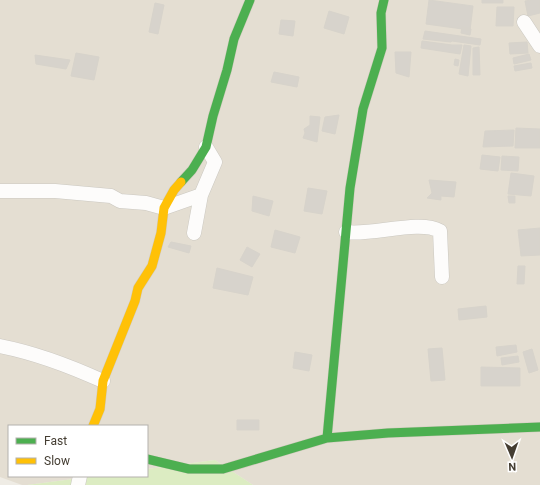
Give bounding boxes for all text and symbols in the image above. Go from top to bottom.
legend [8,425,148,477]
text: Fast [44,434,67,448]
north arrow [492,437,532,477]
text: Slow [44,454,70,468]
text: N [508,460,516,473]

